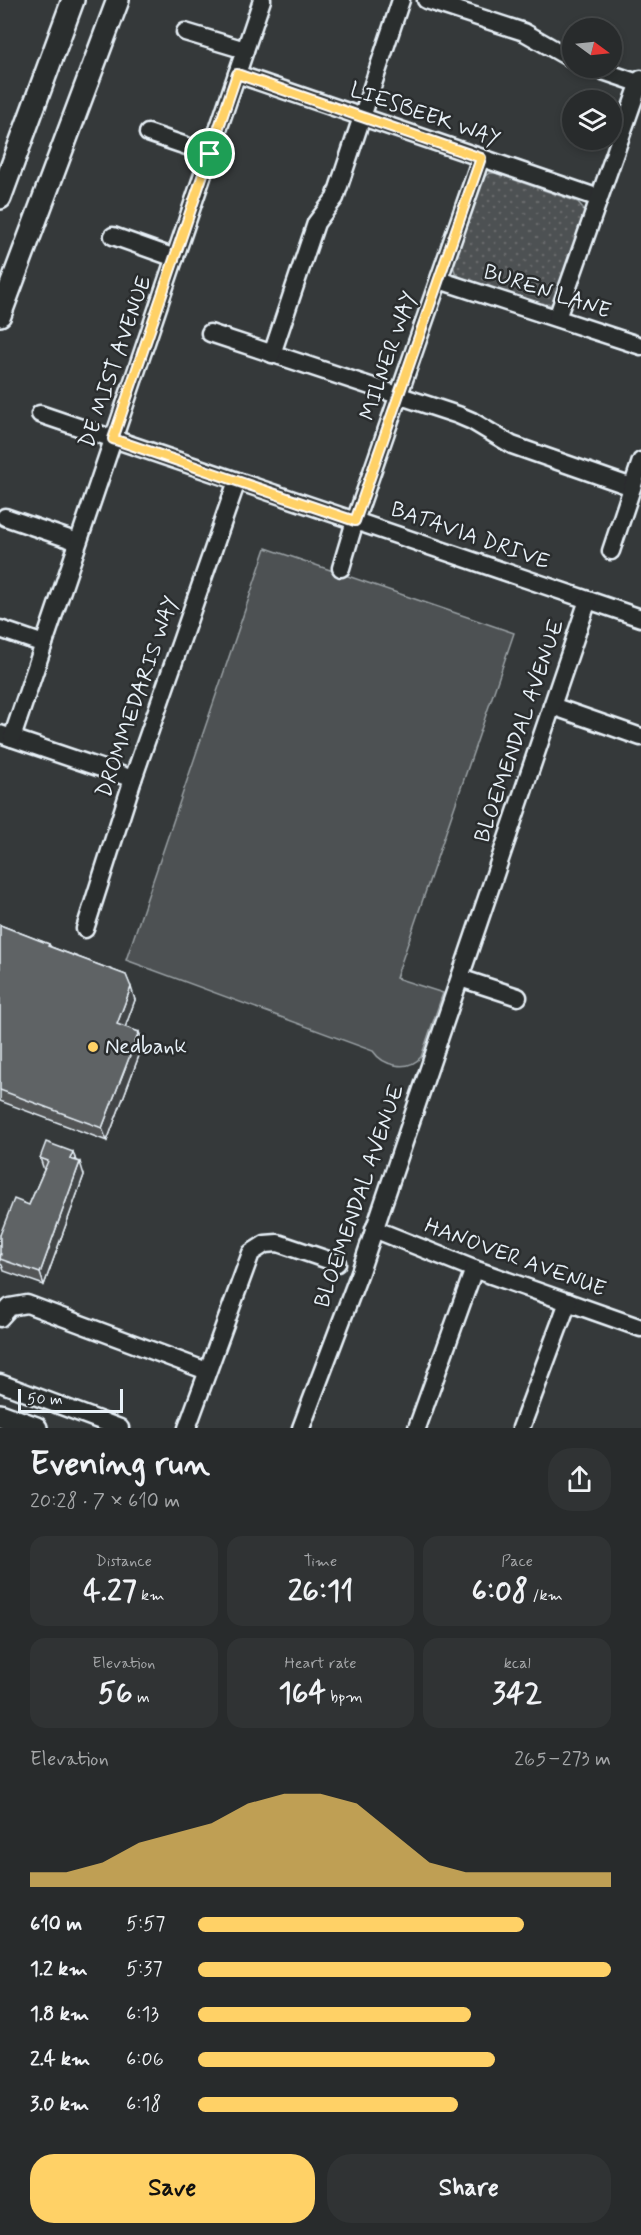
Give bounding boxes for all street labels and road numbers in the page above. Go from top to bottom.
street label: LIESBEEK WAY [346,76,504,154]
street label: BUREN LANE [480,258,614,326]
street label: DE MIST AVENUE [73,272,159,452]
street label: MILNER WAY [354,288,424,424]
street label: BATAVIA DRIVE [387,496,554,576]
street label: DROMMEDARIS WAY [90,592,186,802]
street label: BLOEMENDAL AVENUE [469,616,571,846]
street label: BLOEMENDAL AVENUE [309,1081,411,1311]
street label: HANOVER AVENUE [421,1212,610,1304]

